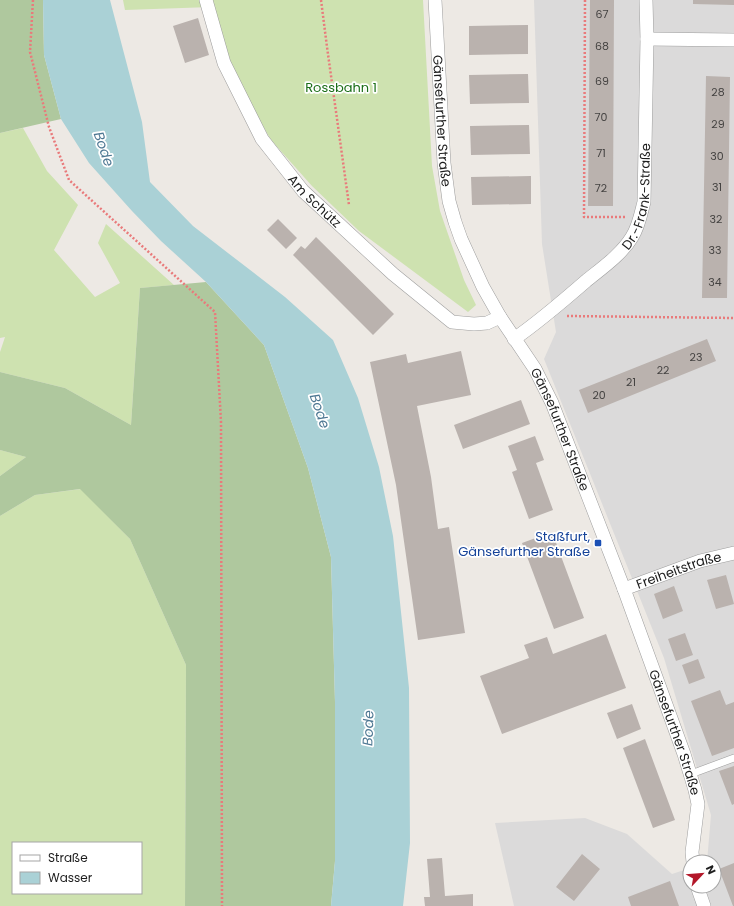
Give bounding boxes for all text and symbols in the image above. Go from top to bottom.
house number: 67 [596,6,609,22]
house number: 68 [595,38,609,54]
street label: Gänsefurther Straße [428,54,456,188]
house number: 69 [595,73,609,89]
park label: Rossbahn 1 [305,78,377,97]
house number: 28 [711,84,725,100]
house number: 70 [595,109,608,125]
house number: 29 [711,116,725,132]
water label: Bode [89,129,119,169]
street label: Dr.-Frank-Straße [617,143,655,254]
house number: 71 [596,145,606,161]
house number: 30 [710,148,724,164]
street label: Am Schütz [283,171,346,232]
house number: 31 [712,179,722,195]
house number: 72 [595,180,607,196]
house number: 32 [710,211,722,227]
house number: 33 [709,242,721,258]
house number: 34 [708,274,722,290]
house number: 23 [690,349,702,365]
house number: 22 [657,362,669,378]
street label: Gänsefurther Straße [526,365,594,494]
house number: 21 [626,374,636,390]
house number: 20 [592,387,606,403]
water label: Bode [305,391,335,431]
place label: Staßfurt, Gänsefurther Straße [458,527,590,561]
marker: Staßfurt, Gänsefurther Straße [593,538,603,548]
street label: Freiheitstraße [633,547,723,594]
street label: Gänsefurther Straße [644,667,705,797]
water label: Bode [357,709,379,746]
legend [12,842,142,894]
text: Straße [48,849,88,866]
north arrow [682,854,722,894]
text: N [702,862,720,877]
text: Wasser [48,869,93,886]

